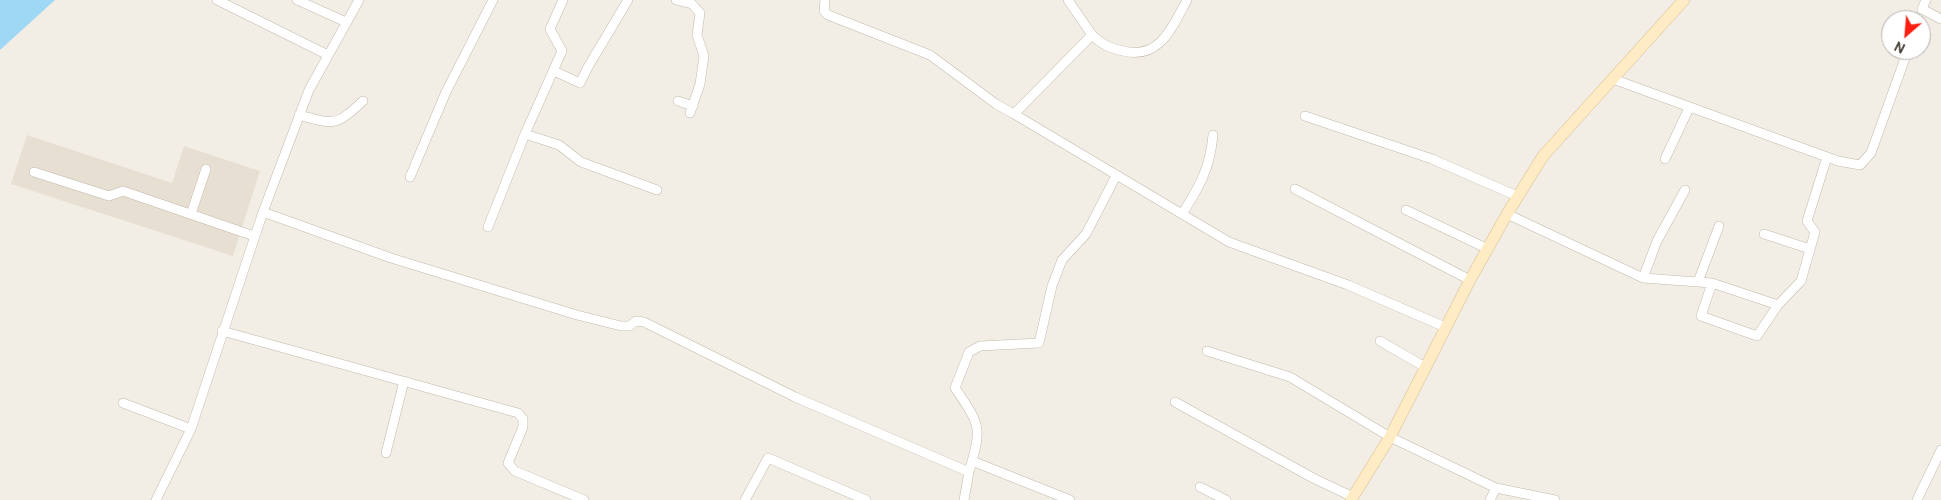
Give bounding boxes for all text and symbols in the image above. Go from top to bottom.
north arrow [1881,10,1931,60]
text: N [1891,37,1908,58]

